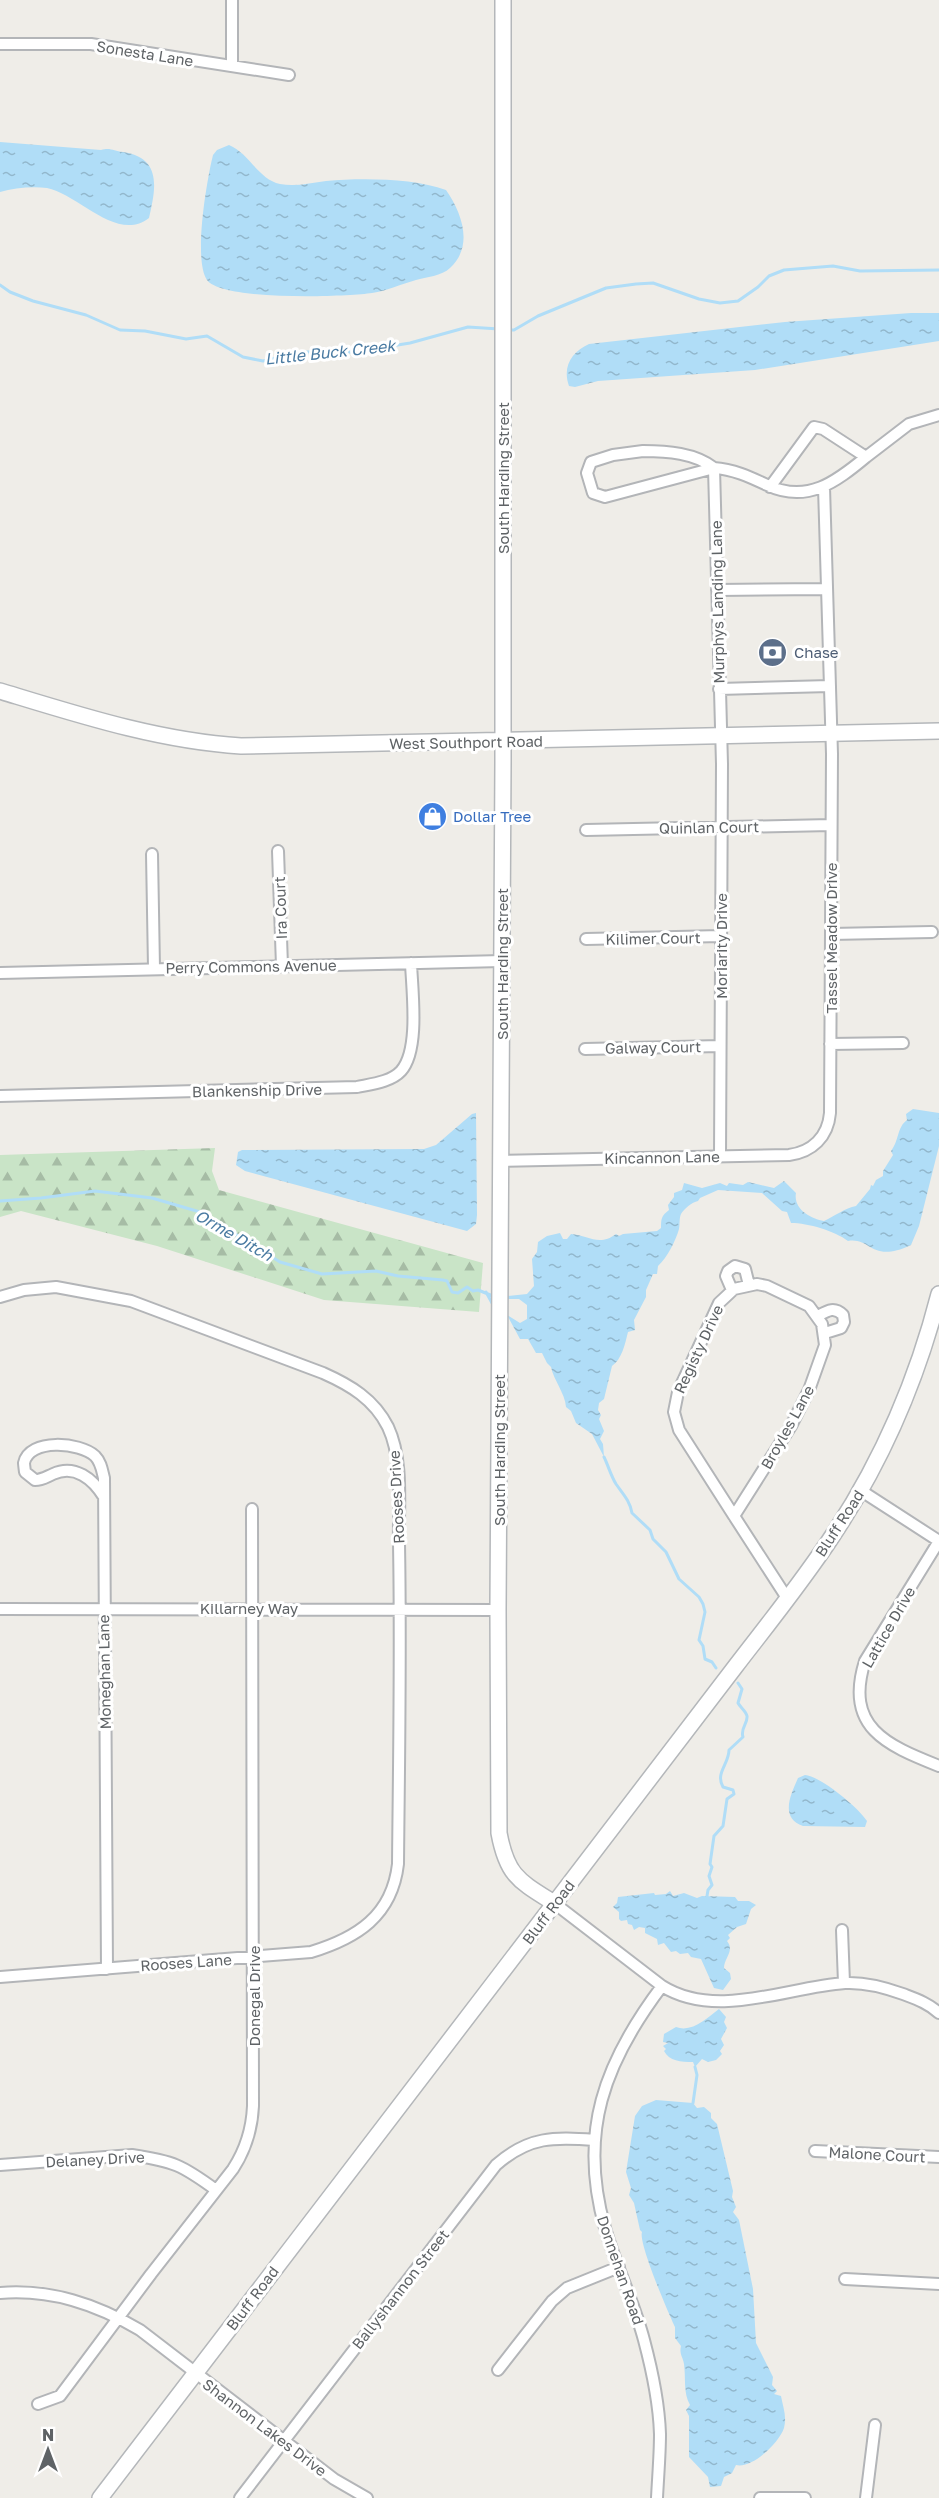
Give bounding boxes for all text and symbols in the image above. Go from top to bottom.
street label: Sonesta Lane [95,36,195,70]
water label: Little Buck Creek [264,335,398,369]
street label: South Harding Street [494,402,512,554]
street label: Murphys Landing Lane [707,520,727,684]
bank icon: Chase [757,636,789,668]
place label: Chase [794,643,839,661]
street label: West Southport Road [389,732,543,752]
shop icon: Dollar Tree [416,800,448,832]
place label: Dollar Tree [453,807,532,825]
street label: Quinlan Court [659,817,759,837]
street label: Tassel Meadow Drive [822,862,840,1013]
street label: Ira Court [270,876,290,940]
street label: South Harding Street [493,888,511,1040]
street label: Moriarity Drive [712,893,730,999]
street label: Kilimer Court [605,928,701,948]
street label: Perry Commons Avenue [165,956,337,976]
street label: Galway Court [605,1037,701,1057]
street label: Blankenship Drive [192,1080,322,1100]
street label: Kincannon Lane [604,1147,720,1167]
water label: Orme Ditch [192,1205,277,1266]
street label: Registy Drive [670,1302,726,1396]
street label: South Harding Street [490,1374,508,1526]
street label: Broyles Lane [757,1382,818,1472]
street label: Rooses Drive [385,1450,407,1544]
street label: Bluff Road [811,1486,867,1560]
street label: Lattice Drive [858,1583,919,1671]
street label: Killarney Way [200,1599,299,1617]
street label: Moneghan Lane [94,1614,114,1730]
street label: Bluff Road [518,1876,578,1948]
street label: Donegal Drive [245,1945,263,2046]
street label: Rooses Lane [140,1950,233,1974]
street label: Malone Court [828,2142,926,2166]
street label: Delaney Drive [45,2147,145,2171]
street label: Donnehan Road [594,2213,648,2327]
street label: Ballyshannon Street [348,2226,452,2352]
street label: Bluff Road [222,2262,282,2334]
street label: Shannon Lakes Drive [199,2374,331,2480]
north arrow [18,2420,78,2480]
text: N [42,2425,54,2445]

